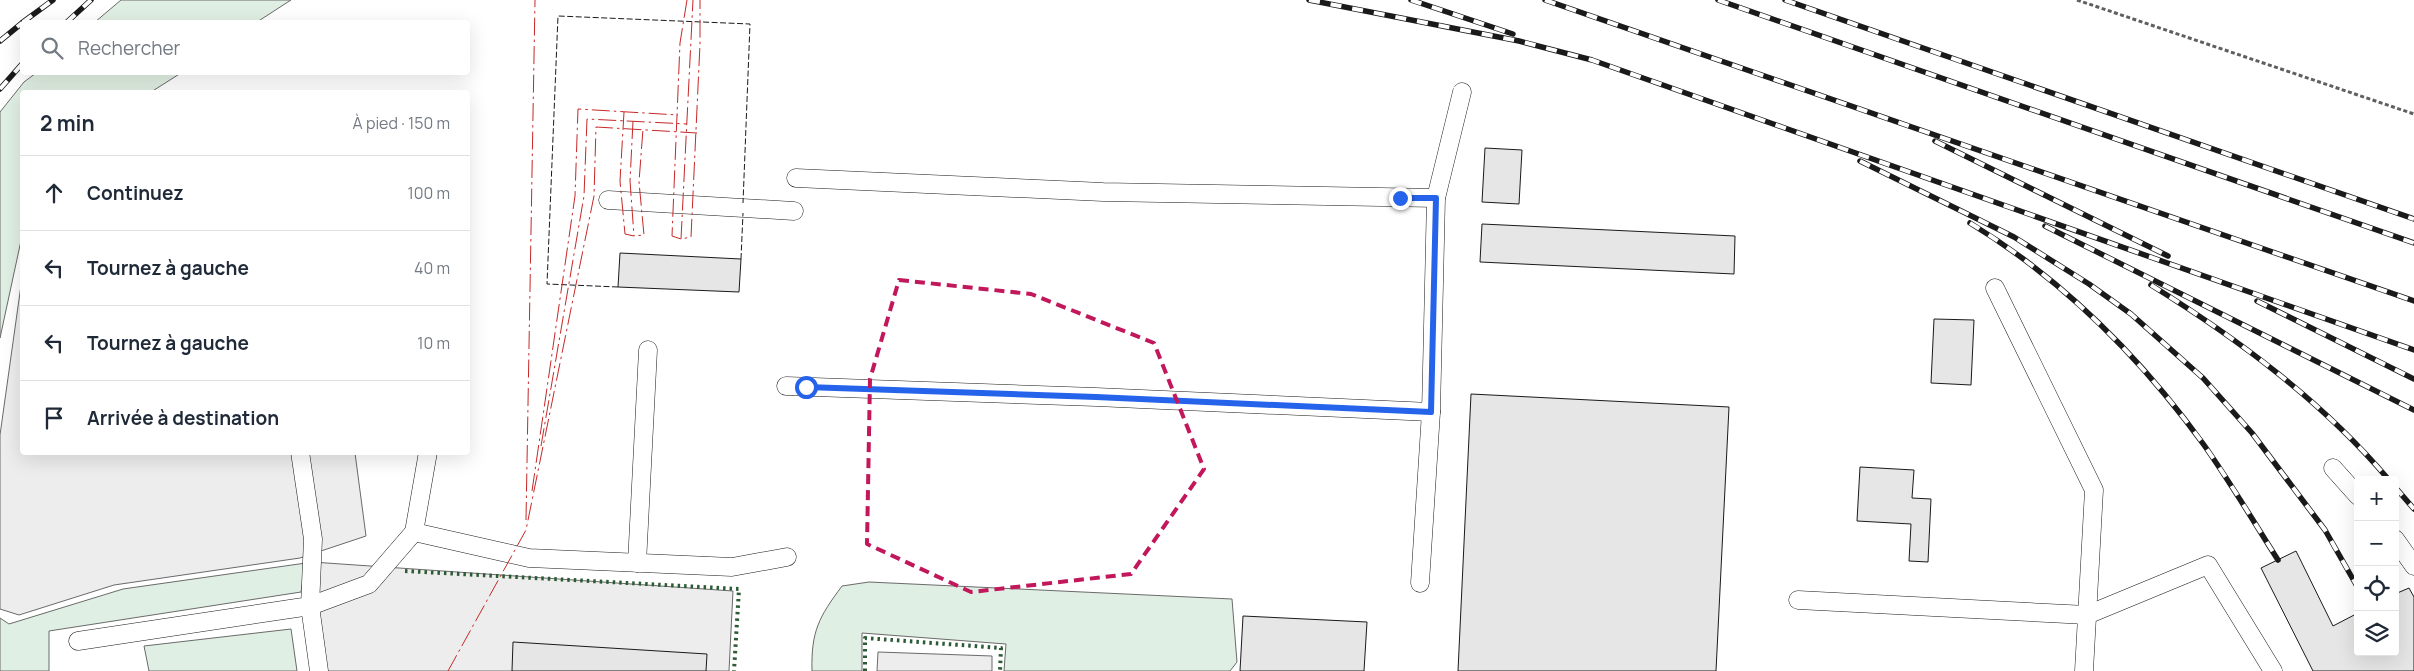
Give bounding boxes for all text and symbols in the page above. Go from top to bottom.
search box [20,20,470,75]
icon: search [38,34,66,62]
text: Rechercher [78,35,180,61]
text: 2 min [40,109,95,137]
text: À pied · 150 m [353,112,450,134]
icon: ahead [40,179,68,207]
text: Continuez [87,180,184,206]
text: 100 m [407,182,450,204]
route end [1389,187,1412,210]
icon: left [40,254,68,282]
text: Tournez à gauche [87,255,249,281]
text: 40 m [414,257,450,279]
icon: left [40,329,68,357]
text: Tournez à gauche [87,330,249,356]
text: 10 m [417,332,450,354]
route start [795,376,818,399]
icon: arrive [40,404,68,432]
text: Arrivée à destination [87,405,279,431]
map controls [2354,476,2399,656]
button: + [2354,476,2399,521]
button: − [2354,521,2399,566]
button: locate [2354,566,2399,611]
button: layers [2354,611,2399,656]

